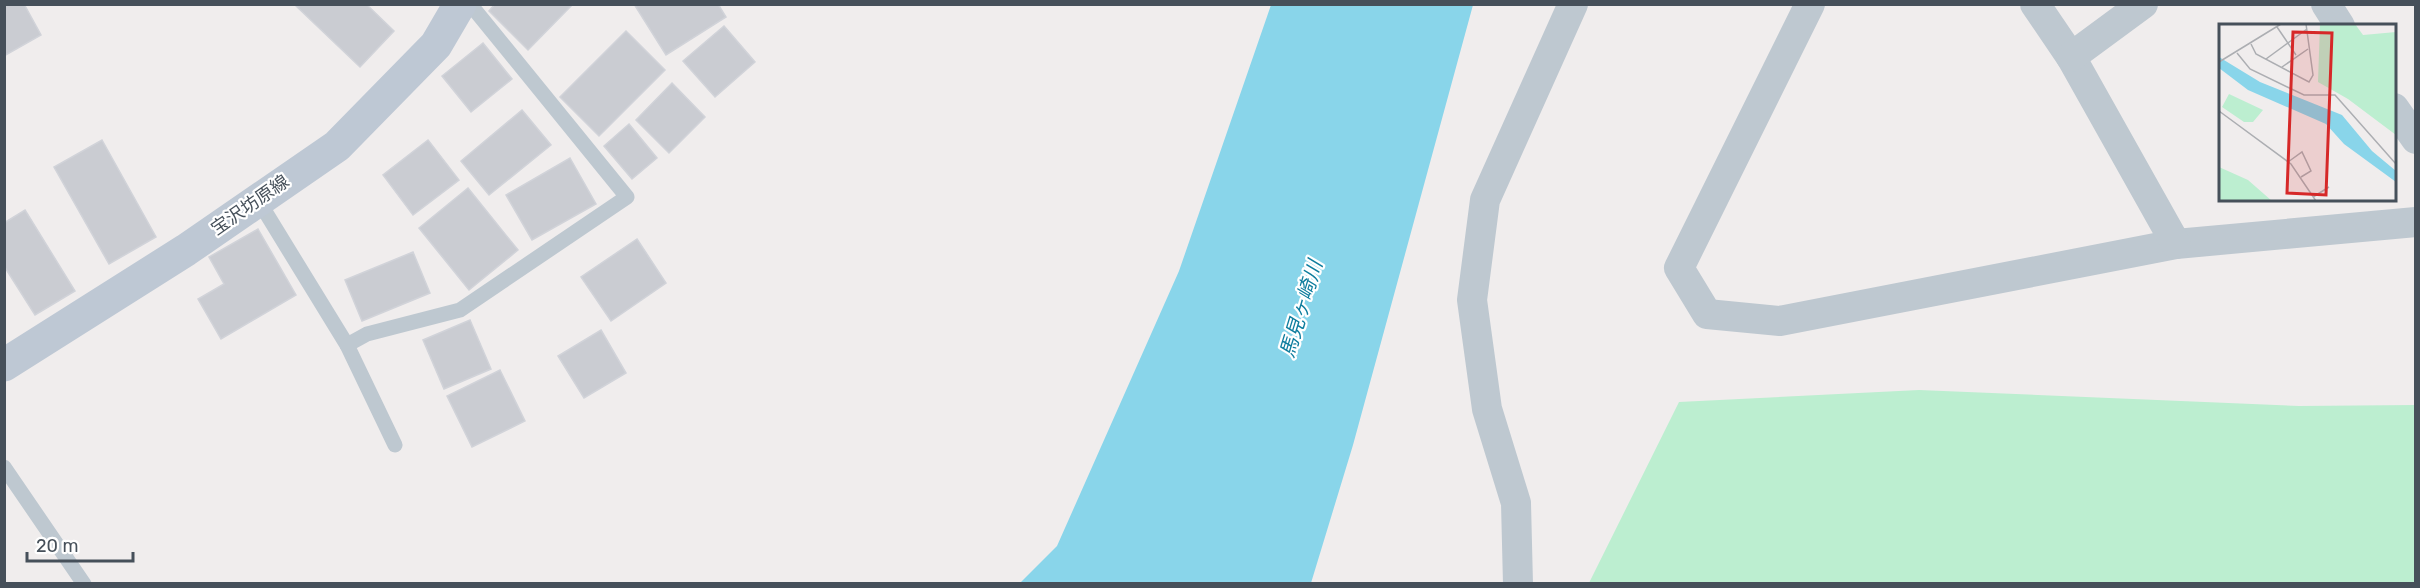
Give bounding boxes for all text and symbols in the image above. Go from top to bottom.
inset map [2219,24,2396,201]
street label: 宝沢坊原線 [207,170,293,240]
water label: 馬見ヶ崎川 [1275,256,1328,360]
scale bar [27,525,134,563]
text: 20 m [36,535,78,557]

